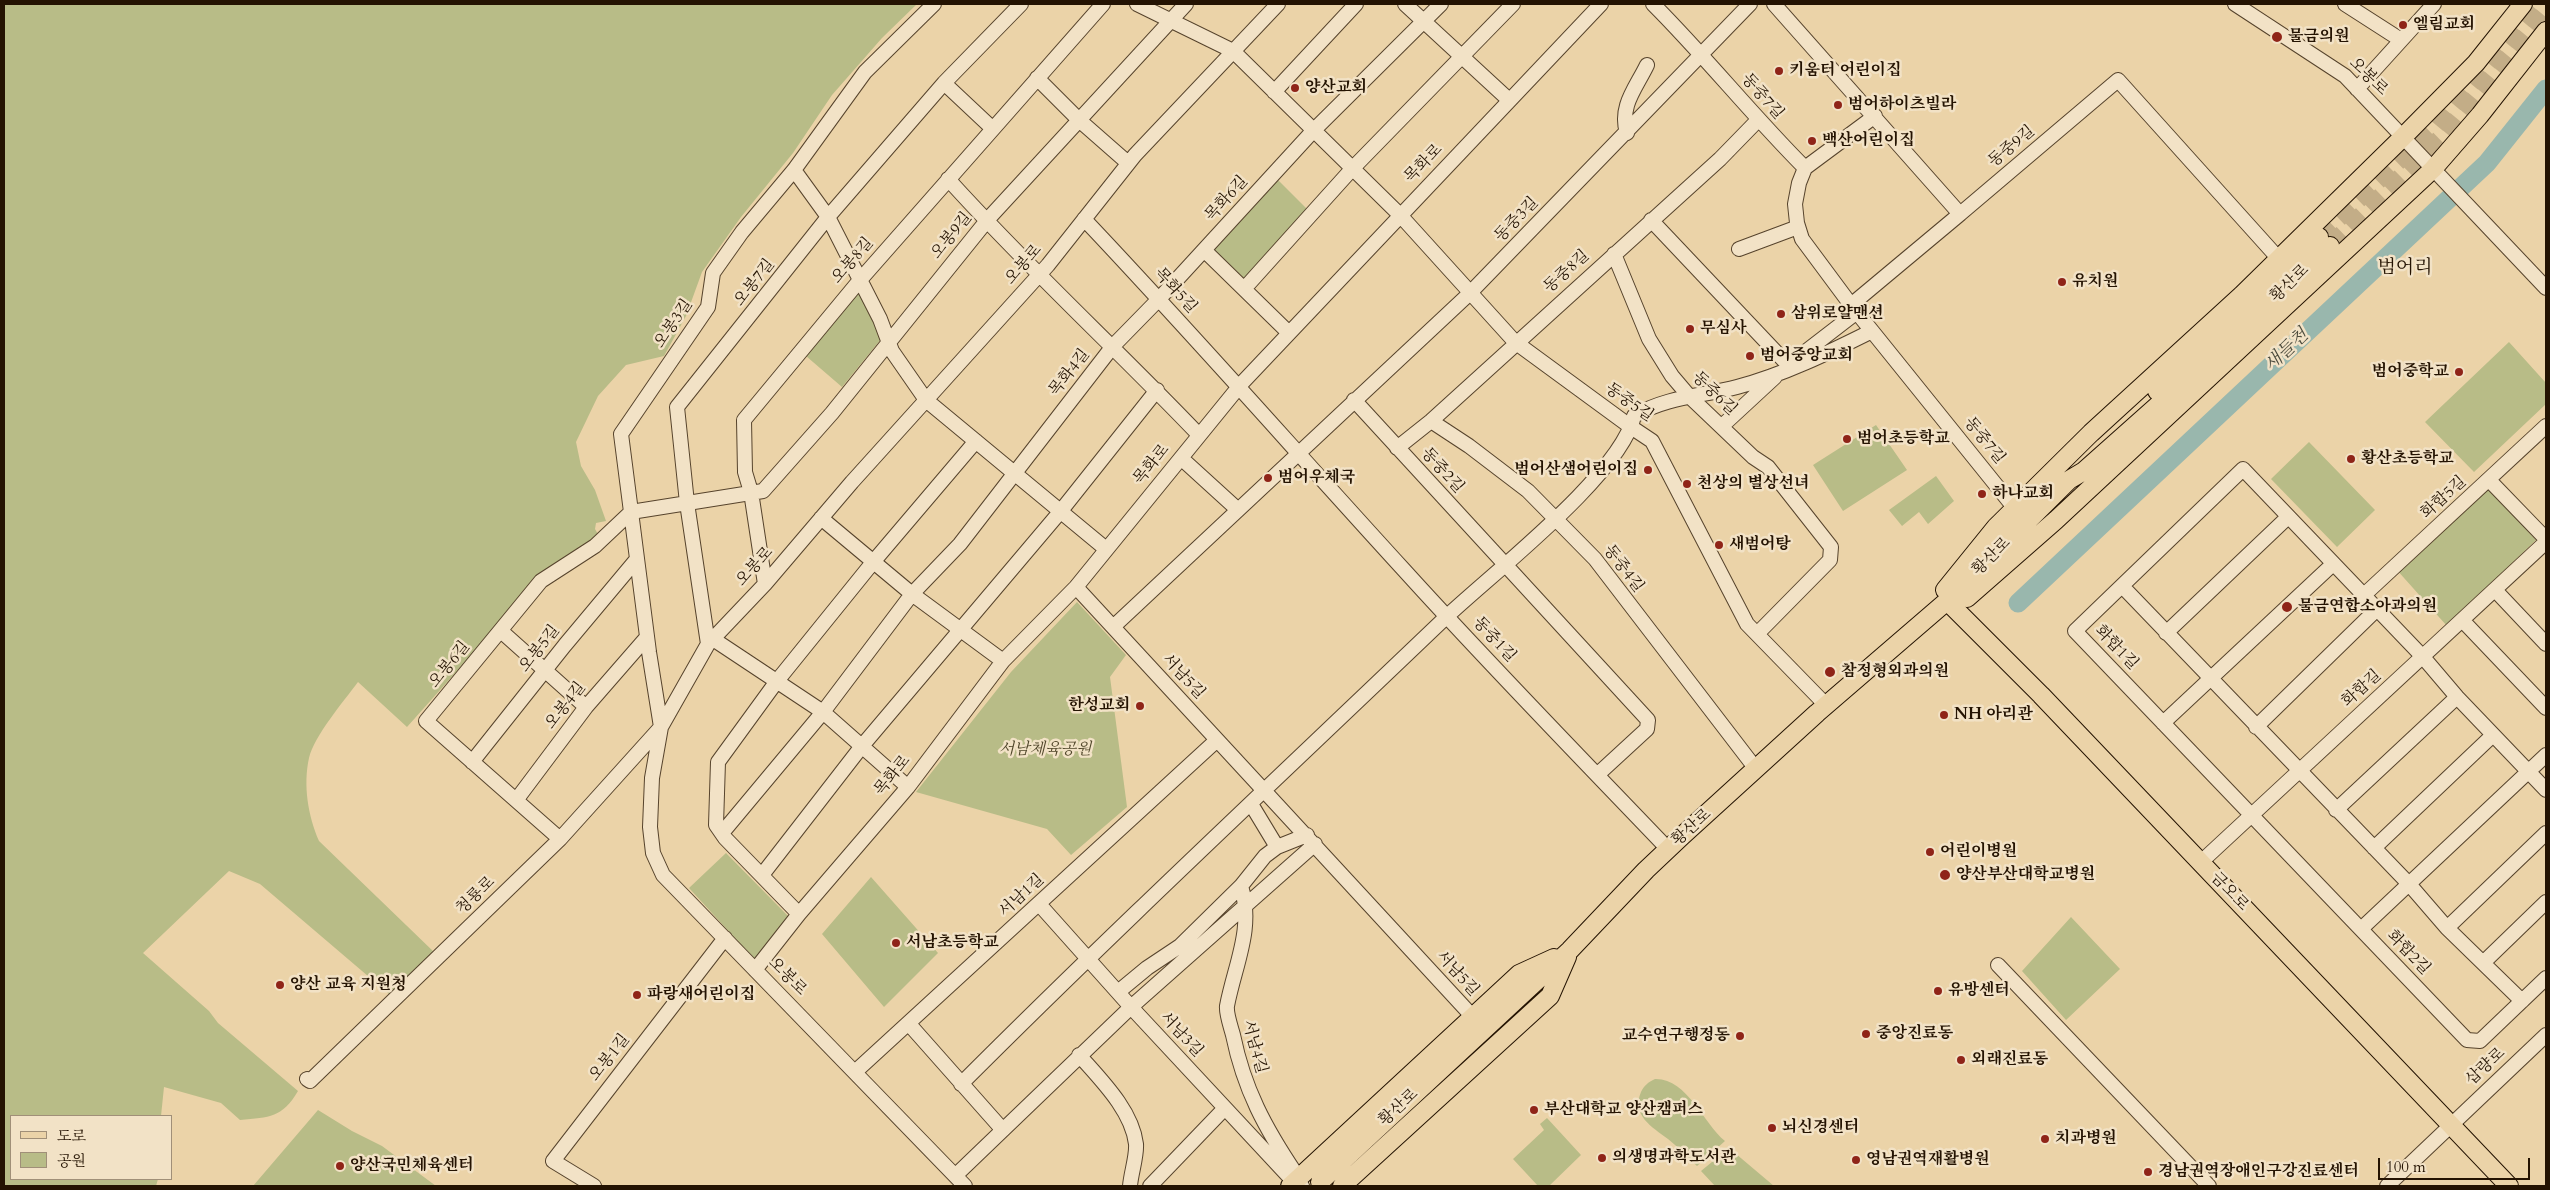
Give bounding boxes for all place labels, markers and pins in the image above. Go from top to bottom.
place label: 엘림교회 [2413,15,2475,35]
marker: 엘림교회 [2397,19,2409,31]
place label: 물금의원 [2288,27,2350,47]
marker: 물금의원 [2270,30,2284,44]
place label: 키움터 어린이집 [1789,61,1901,81]
marker: 키움터 어린이집 [1773,65,1785,77]
place label: 양산교회 [1305,78,1367,98]
marker: 양산교회 [1289,82,1301,94]
place label: 범어하이츠빌라 [1848,95,1956,115]
marker: 범어하이츠빌라 [1832,99,1844,111]
place label: 백산어린이집 [1822,131,1915,151]
marker: 백산어린이집 [1806,135,1818,147]
place label: 유치원 [2072,272,2118,292]
marker: 유치원 [2056,276,2068,288]
place label: 삼위로얄맨션 [1791,304,1884,324]
marker: 삼위로얄맨션 [1775,308,1787,320]
place label: 무심사 [1700,319,1746,339]
marker: 무심사 [1684,323,1696,335]
place label: 범어중앙교회 [1760,346,1853,366]
marker: 범어중앙교회 [1744,350,1756,362]
place label: 범어중학교 [2372,362,2449,382]
marker: 범어중학교 [2453,366,2465,378]
place label: 범어초등학교 [1857,429,1950,449]
marker: 범어초등학교 [1841,433,1853,445]
place label: 황산초등학교 [2361,449,2454,469]
marker: 황산초등학교 [2345,453,2357,465]
place label: 범어산샘어린이집 [1514,460,1638,480]
marker: 범어산샘어린이집 [1642,464,1654,476]
place label: 범어우체국 [1278,468,1355,488]
marker: 범어우체국 [1262,472,1274,484]
place label: 천상의 별상선녀 [1697,474,1809,494]
marker: 천상의 별상선녀 [1681,478,1693,490]
place label: 하나교회 [1992,484,2054,504]
marker: 하나교회 [1976,488,1988,500]
place label: 새범어탕 [1729,535,1791,555]
marker: 새범어탕 [1713,539,1725,551]
place label: 물금연합소아과의원 [2298,597,2437,617]
marker: 물금연합소아과의원 [2280,600,2294,614]
place label: 참정형외과의원 [1841,662,1949,682]
marker: 참정형외과의원 [1823,665,1837,679]
place label: 한성교회 [1068,696,1130,716]
marker: 한성교회 [1134,700,1146,712]
place label: NH 아리관 [1954,705,2033,725]
marker: NH 아리관 [1938,709,1950,721]
place label: 어린이병원 [1940,842,2017,862]
marker: 어린이병원 [1924,846,1936,858]
place label: 양산부산대학교병원 [1956,865,2095,885]
marker: 양산부산대학교병원 [1938,868,1952,882]
place label: 서남초등학교 [906,933,999,953]
marker: 서남초등학교 [890,937,902,949]
place label: 양산 교육 지원청 [290,975,407,995]
marker: 양산 교육 지원청 [274,979,286,991]
place label: 유방센터 [1948,981,2010,1001]
place label: 파랑새어린이집 [647,985,755,1005]
marker: 유방센터 [1932,985,1944,997]
marker: 파랑새어린이집 [631,989,643,1001]
place label: 중앙진료동 [1876,1024,1953,1044]
place label: 교수연구행정동 [1622,1026,1730,1046]
marker: 중앙진료동 [1860,1028,1872,1040]
marker: 교수연구행정동 [1734,1030,1746,1042]
place label: 외래진료동 [1971,1050,2048,1070]
marker: 외래진료동 [1955,1054,1967,1066]
place label: 부산대학교 양산캠퍼스 [1544,1100,1703,1120]
marker: 부산대학교 양산캠퍼스 [1528,1104,1540,1116]
place label: 뇌신경센터 [1782,1118,1859,1138]
marker: 뇌신경센터 [1766,1122,1778,1134]
place label: 치과병원 [2055,1129,2117,1149]
marker: 치과병원 [2039,1133,2051,1145]
place label: 의생명과학도서관 [1612,1148,1736,1168]
place label: 영남권역재활병원 [1866,1150,1990,1170]
marker: 의생명과학도서관 [1596,1152,1608,1164]
marker: 영남권역재활병원 [1850,1154,1862,1166]
place label: 양산국민체육센터 [350,1156,474,1176]
marker: 양산국민체육센터 [334,1160,346,1172]
place label: 경남권역장애인구강진료센터 [2158,1162,2359,1182]
marker: 경남권역장애인구강진료센터 [2142,1166,2154,1178]

